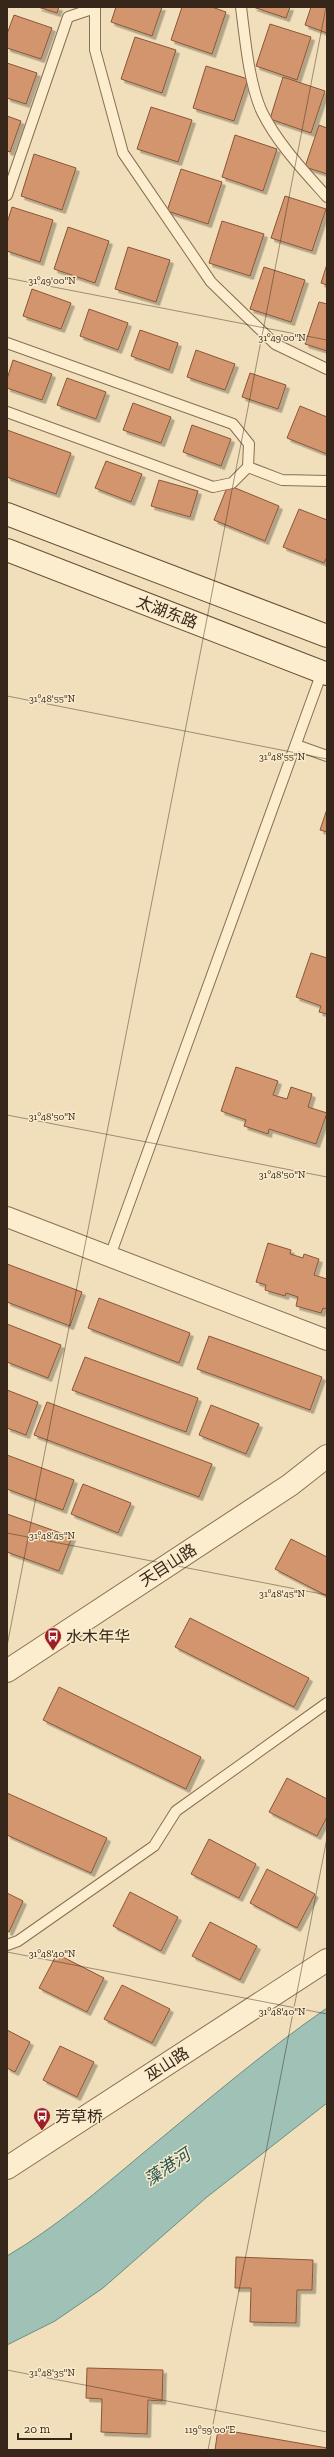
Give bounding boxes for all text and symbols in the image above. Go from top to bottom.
text: 31°49'00"N [28,275,76,287]
text: 31°49'00"N [258,332,306,344]
street label: 太湖东路 [134,592,200,632]
text: 31°48'55"N [29,693,76,705]
text: 31°48'55"N [259,751,306,763]
text: 31°48'50"N [29,1111,76,1123]
text: 31°48'50"N [259,1169,306,1181]
text: 31°48'45"N [29,1530,76,1542]
street label: 天目山路 [136,1540,200,1590]
text: 31°48'45"N [259,1588,306,1600]
bus stop icon: 水木年华 [43,1626,63,1651]
place label: 水木年华 [66,1627,130,1646]
text: 31°48'40"N [29,1948,76,1960]
text: 31°48'40"N [259,2006,306,2018]
street label: 巫山路 [142,2043,192,2085]
bus stop icon: 芳草桥 [32,2106,52,2131]
place label: 芳草桥 [55,2107,103,2126]
water label: 藻港河 [140,2143,196,2190]
text: 31°48'35"N [29,2367,76,2379]
scale bar [18,2415,71,2441]
text: 20 m [24,2422,51,2436]
text: 119°59'00"E [185,2424,235,2436]

